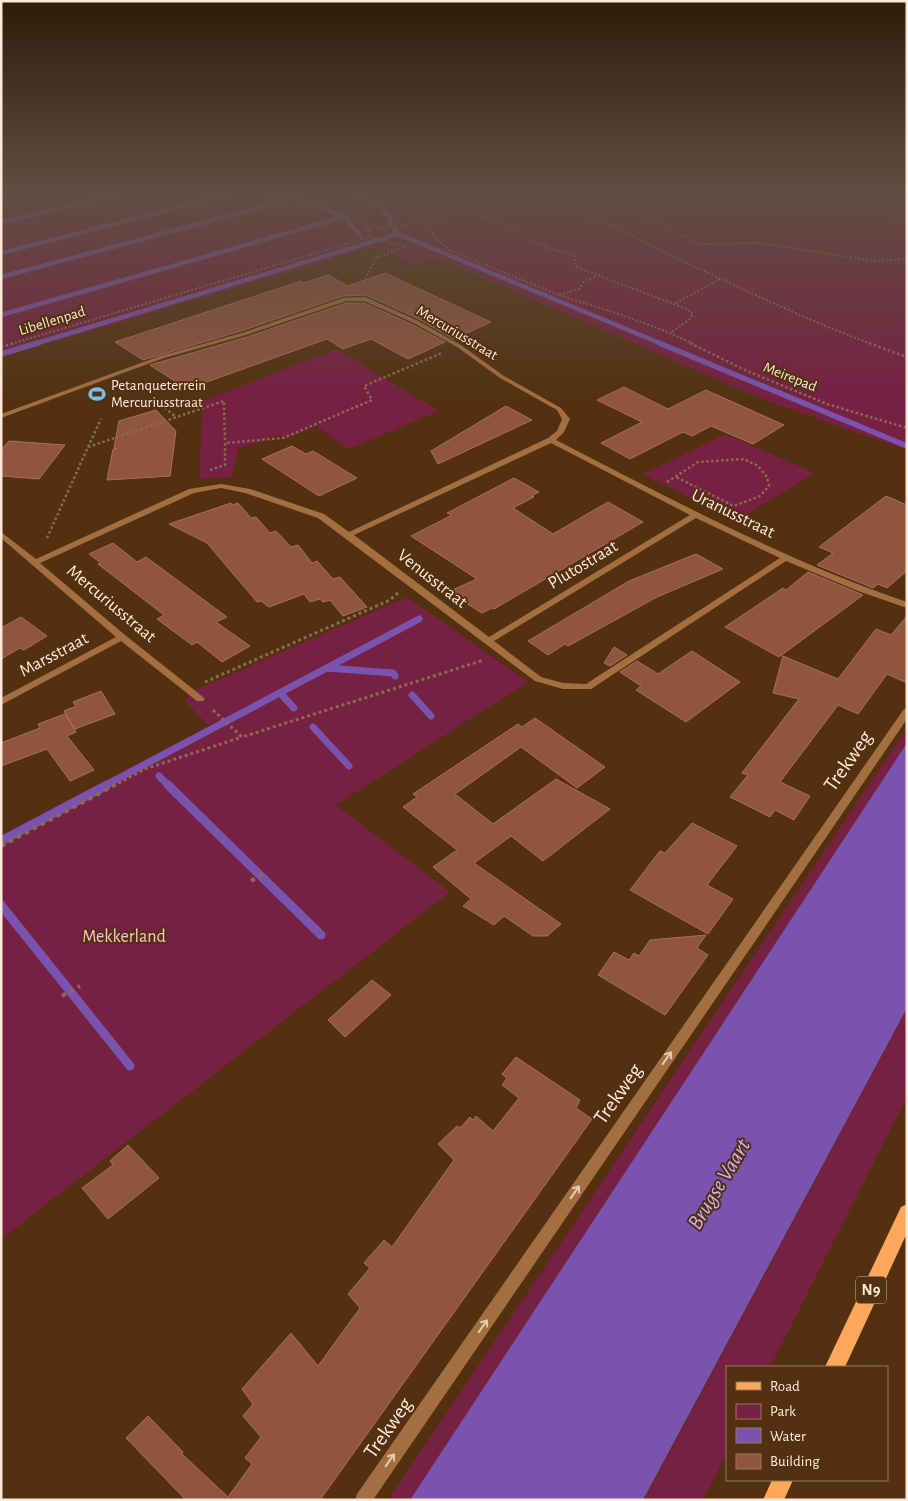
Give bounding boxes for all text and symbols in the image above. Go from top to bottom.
street label: Mercuriusstraat [414,303,500,363]
street label: Libellenpad [17,304,87,338]
street label: Meirepad [761,360,819,395]
place label: Petanqueterrein Mercuriusstraat [111,378,206,410]
sports icon: Petanqueterrein Mercuriusstraat [87,384,107,404]
street label: Uranusstraat [689,486,778,542]
street label: Plutostraat [545,537,621,593]
street label: Venusstraat [394,546,471,612]
street label: Mercuriusstraat [63,562,159,647]
street label: Marsstraat [17,629,92,681]
street label: Trekweg [820,726,877,795]
park label: Mekkerland [82,928,166,946]
one-way arrow [662,1052,672,1066]
street label: Trekweg [590,1059,647,1128]
water label: Brugse Vaart [684,1134,755,1233]
one-way arrow [570,1185,580,1199]
road number: N9 [856,1276,886,1304]
one-way arrow [478,1319,488,1333]
legend [726,1366,888,1481]
text: Road [770,1379,800,1394]
street label: Trekweg [360,1393,417,1462]
text: Park [770,1404,796,1419]
text: Water [770,1429,806,1444]
one-way arrow [386,1453,396,1467]
text: Building [770,1454,820,1469]

